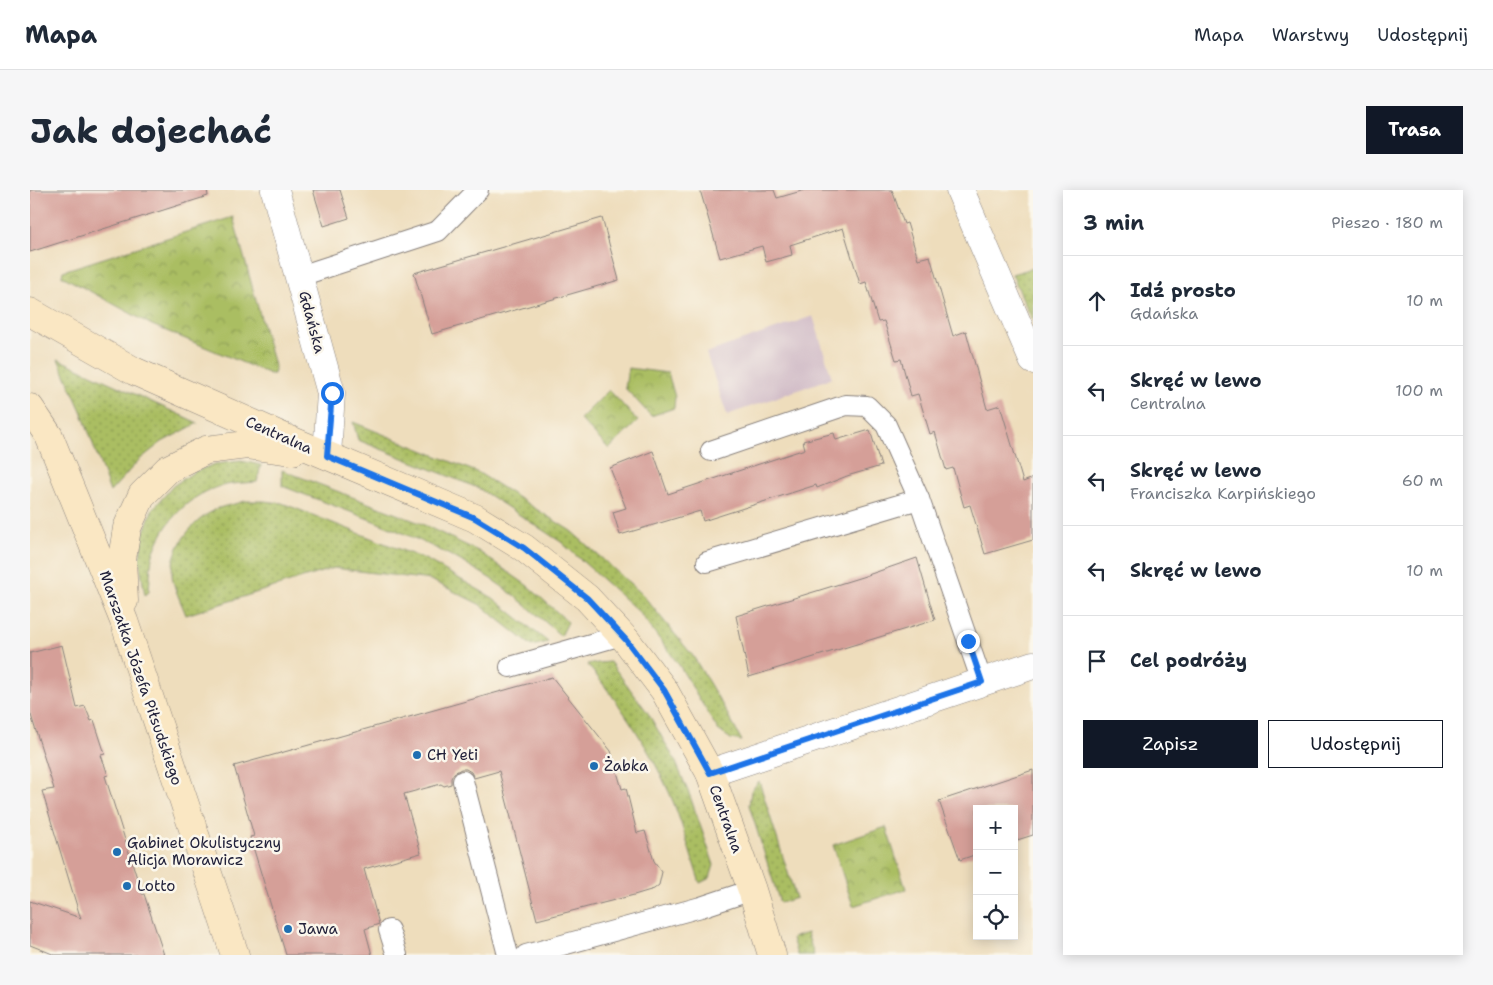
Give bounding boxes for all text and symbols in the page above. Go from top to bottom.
text: Mapa [25,19,97,51]
text: Mapa [1194,23,1244,47]
text: Warstwy [1272,23,1349,47]
text: Udostępnij [1377,23,1468,47]
button: Trasa [1366,106,1463,154]
text: Jak dojechać [30,107,272,154]
text: 3 min [1083,209,1144,237]
text: Pieszo · 180 m [1331,212,1443,233]
text: Idź prosto [1130,278,1236,303]
icon: ahead [1083,287,1111,315]
street label: Gdańska [294,289,330,356]
text: 10 m [1406,290,1443,311]
text: Gdańska [1130,303,1198,324]
text: Skręć w lewo [1130,368,1262,393]
icon: left [1083,377,1111,405]
text: 100 m [1395,380,1443,401]
route start [321,382,344,405]
text: Centralna [1130,393,1206,414]
street label: Centralna [243,411,316,459]
text: Skręć w lewo [1130,458,1262,483]
icon: left [1083,467,1111,495]
text: 60 m [1402,470,1443,491]
text: Franciszka Karpińskiego [1130,483,1316,504]
icon: left [1083,557,1111,585]
text: Skręć w lewo [1130,558,1262,583]
text: 10 m [1406,560,1443,581]
street label: Marszałka Józefa Piłsudskiego [95,568,187,788]
route end [957,630,980,653]
icon: arrive [1083,647,1111,675]
text: Cel podróży [1130,648,1247,673]
button: Zapisz [1083,720,1258,768]
button: Udostępnij [1268,720,1443,768]
place label: CH Yeti [427,745,478,765]
marker: CH Yeti [411,749,423,761]
place label: Żabka [604,756,649,776]
marker: Żabka [588,760,600,772]
street label: Centralna [704,782,748,856]
map controls [973,805,1018,940]
button: + [973,805,1018,850]
place label: Gabinet Okulistyczny Alicja Morawicz [127,833,281,870]
marker: Gabinet Okulistyczny Alicja Morawicz [111,846,123,858]
button: − [973,850,1018,895]
place label: Lotto [137,876,175,896]
marker: Lotto [121,880,133,892]
button: locate [973,895,1018,940]
place label: Jawa [298,919,339,939]
marker: Jawa [282,923,294,935]

